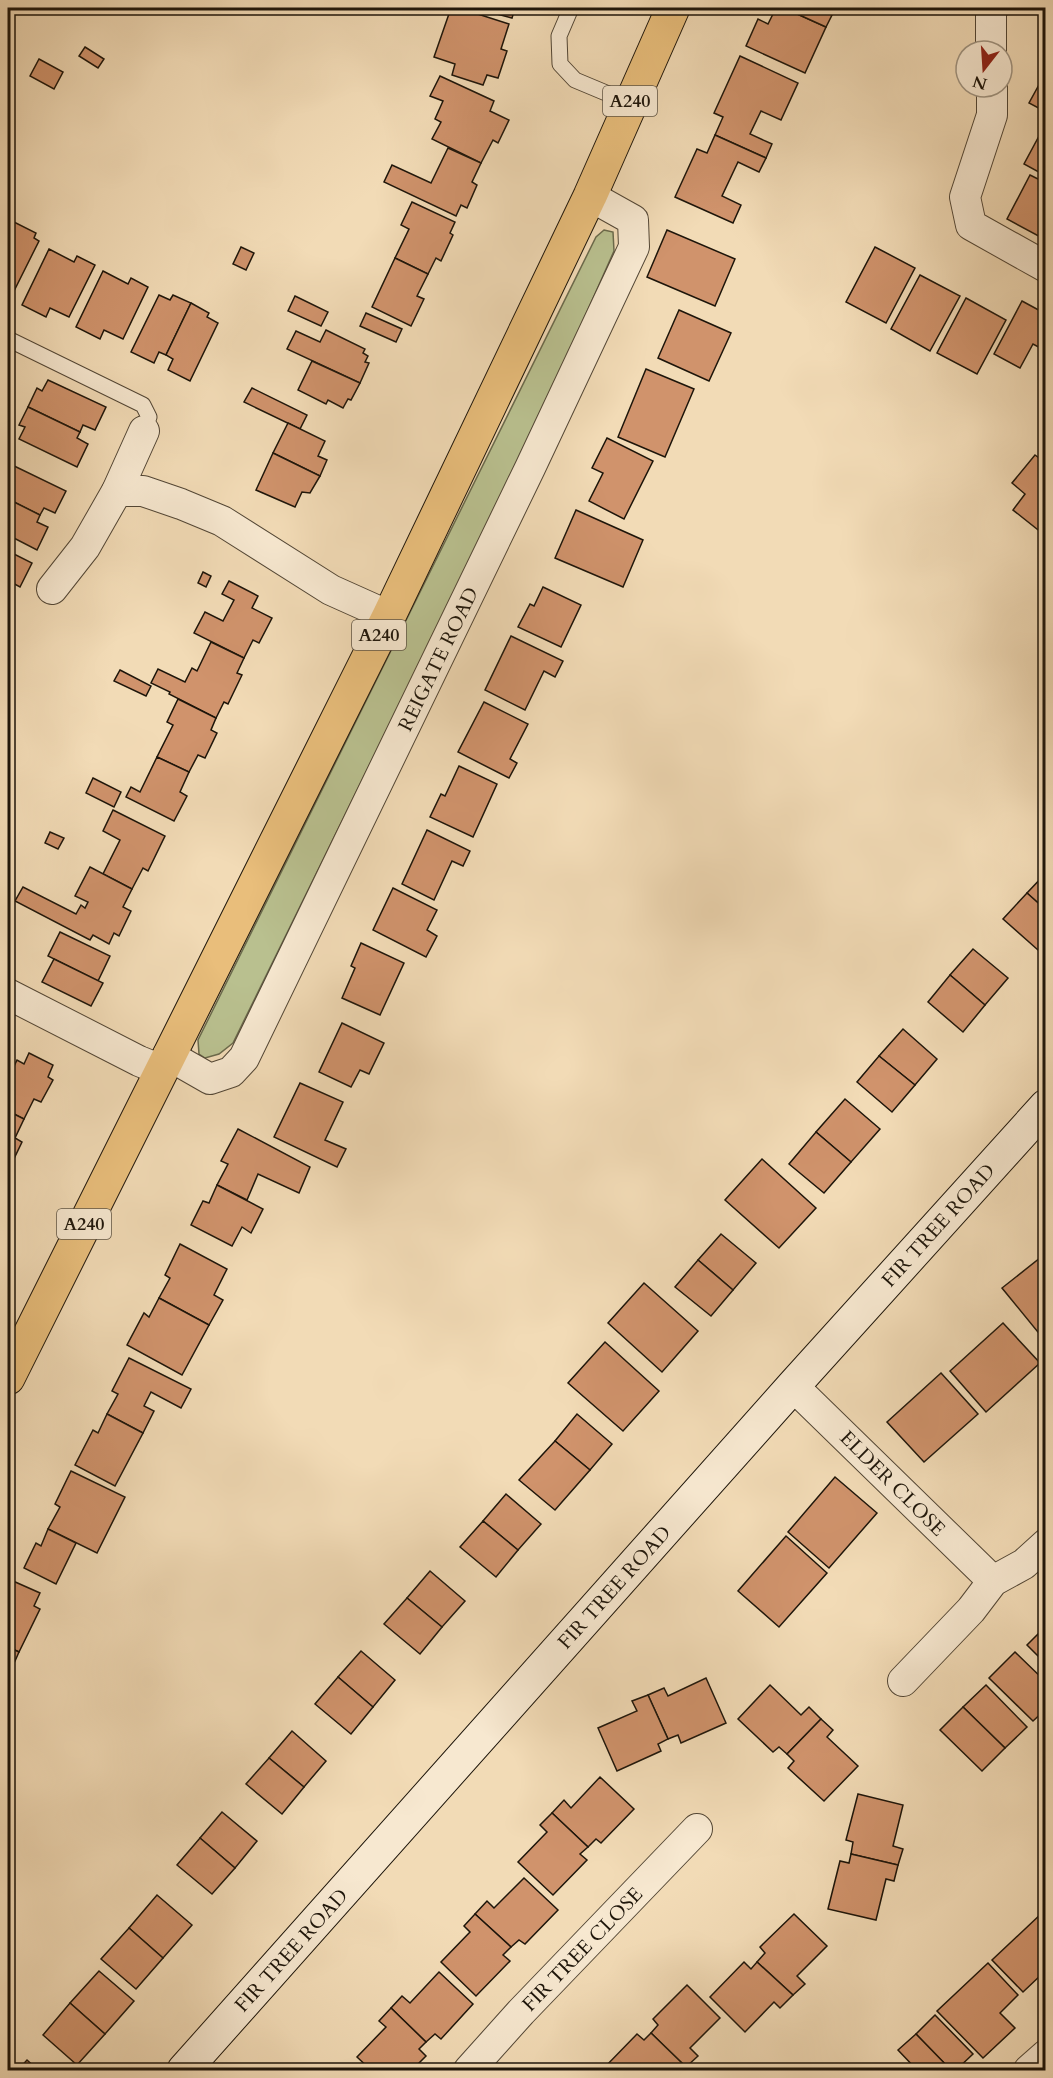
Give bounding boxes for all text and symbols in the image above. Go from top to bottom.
north arrow [954,39,1014,99]
text: N [970,70,990,95]
road number: A240 [603,86,657,116]
street label: REIGATE ROAD [392,583,485,736]
road number: A240 [352,620,406,650]
street label: FIR TREE ROAD [876,1158,1001,1293]
road number: A240 [57,1209,111,1239]
street label: ELDER CLOSE [834,1425,951,1542]
street label: FIR TREE ROAD [552,1520,677,1655]
street label: FIR TREE CLOSE [516,1881,649,2017]
street label: FIR TREE ROAD [229,1883,354,2018]

